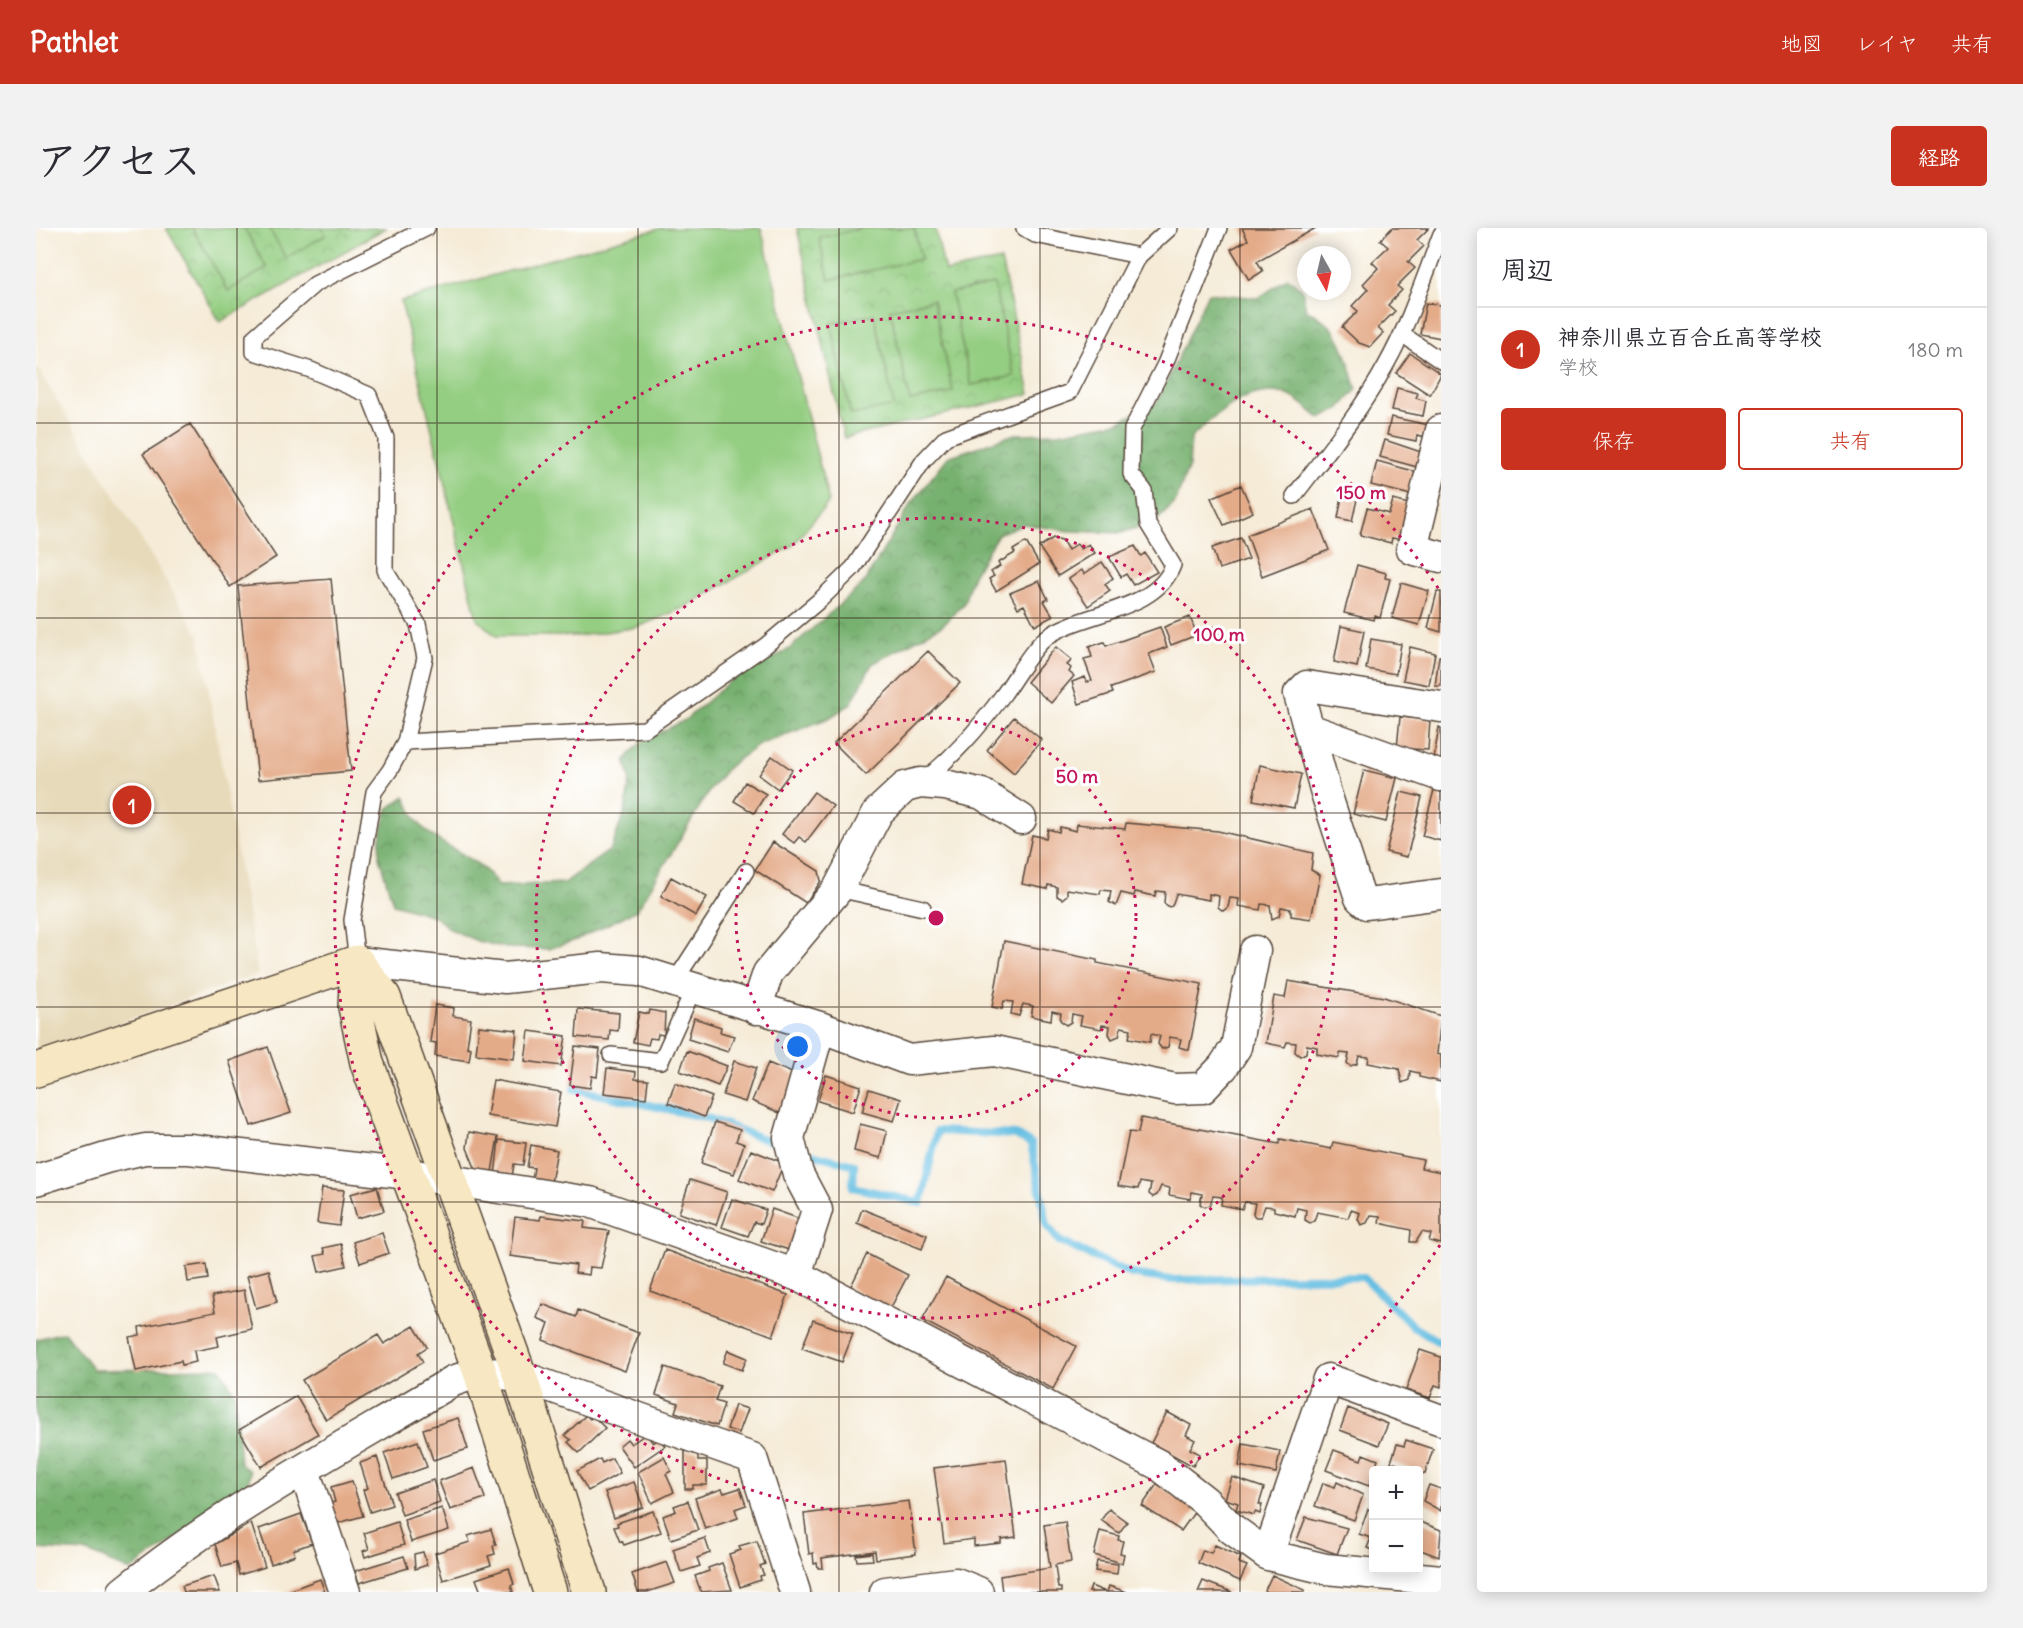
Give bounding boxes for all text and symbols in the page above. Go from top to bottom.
text: Pathlet [30,24,119,60]
text: 地図 [1781,30,1823,57]
text: レイヤ [1856,30,1918,57]
text: 共有 [1951,30,1993,57]
button: 経路 [1891,126,1987,186]
text: アクセス [36,134,201,186]
north arrow [1297,246,1351,300]
text: 周辺 [1501,253,1553,286]
text: 神奈川県立百合丘高等学校 [1558,323,1822,351]
text: 1 [1517,337,1524,362]
text: 180 m [1908,337,1963,362]
text: 学校 [1558,354,1598,379]
button: 保存 [1501,408,1726,470]
button: 共有 [1738,408,1963,470]
text: 150 m [1336,481,1386,504]
text: 100 m [1194,623,1245,646]
text: 50 m [1056,765,1098,788]
pin: 1 [112,782,152,828]
centre of rings [926,908,946,928]
your location [783,1032,812,1061]
map controls [1369,1466,1423,1574]
button: + [1369,1466,1423,1520]
button: − [1369,1520,1423,1574]

